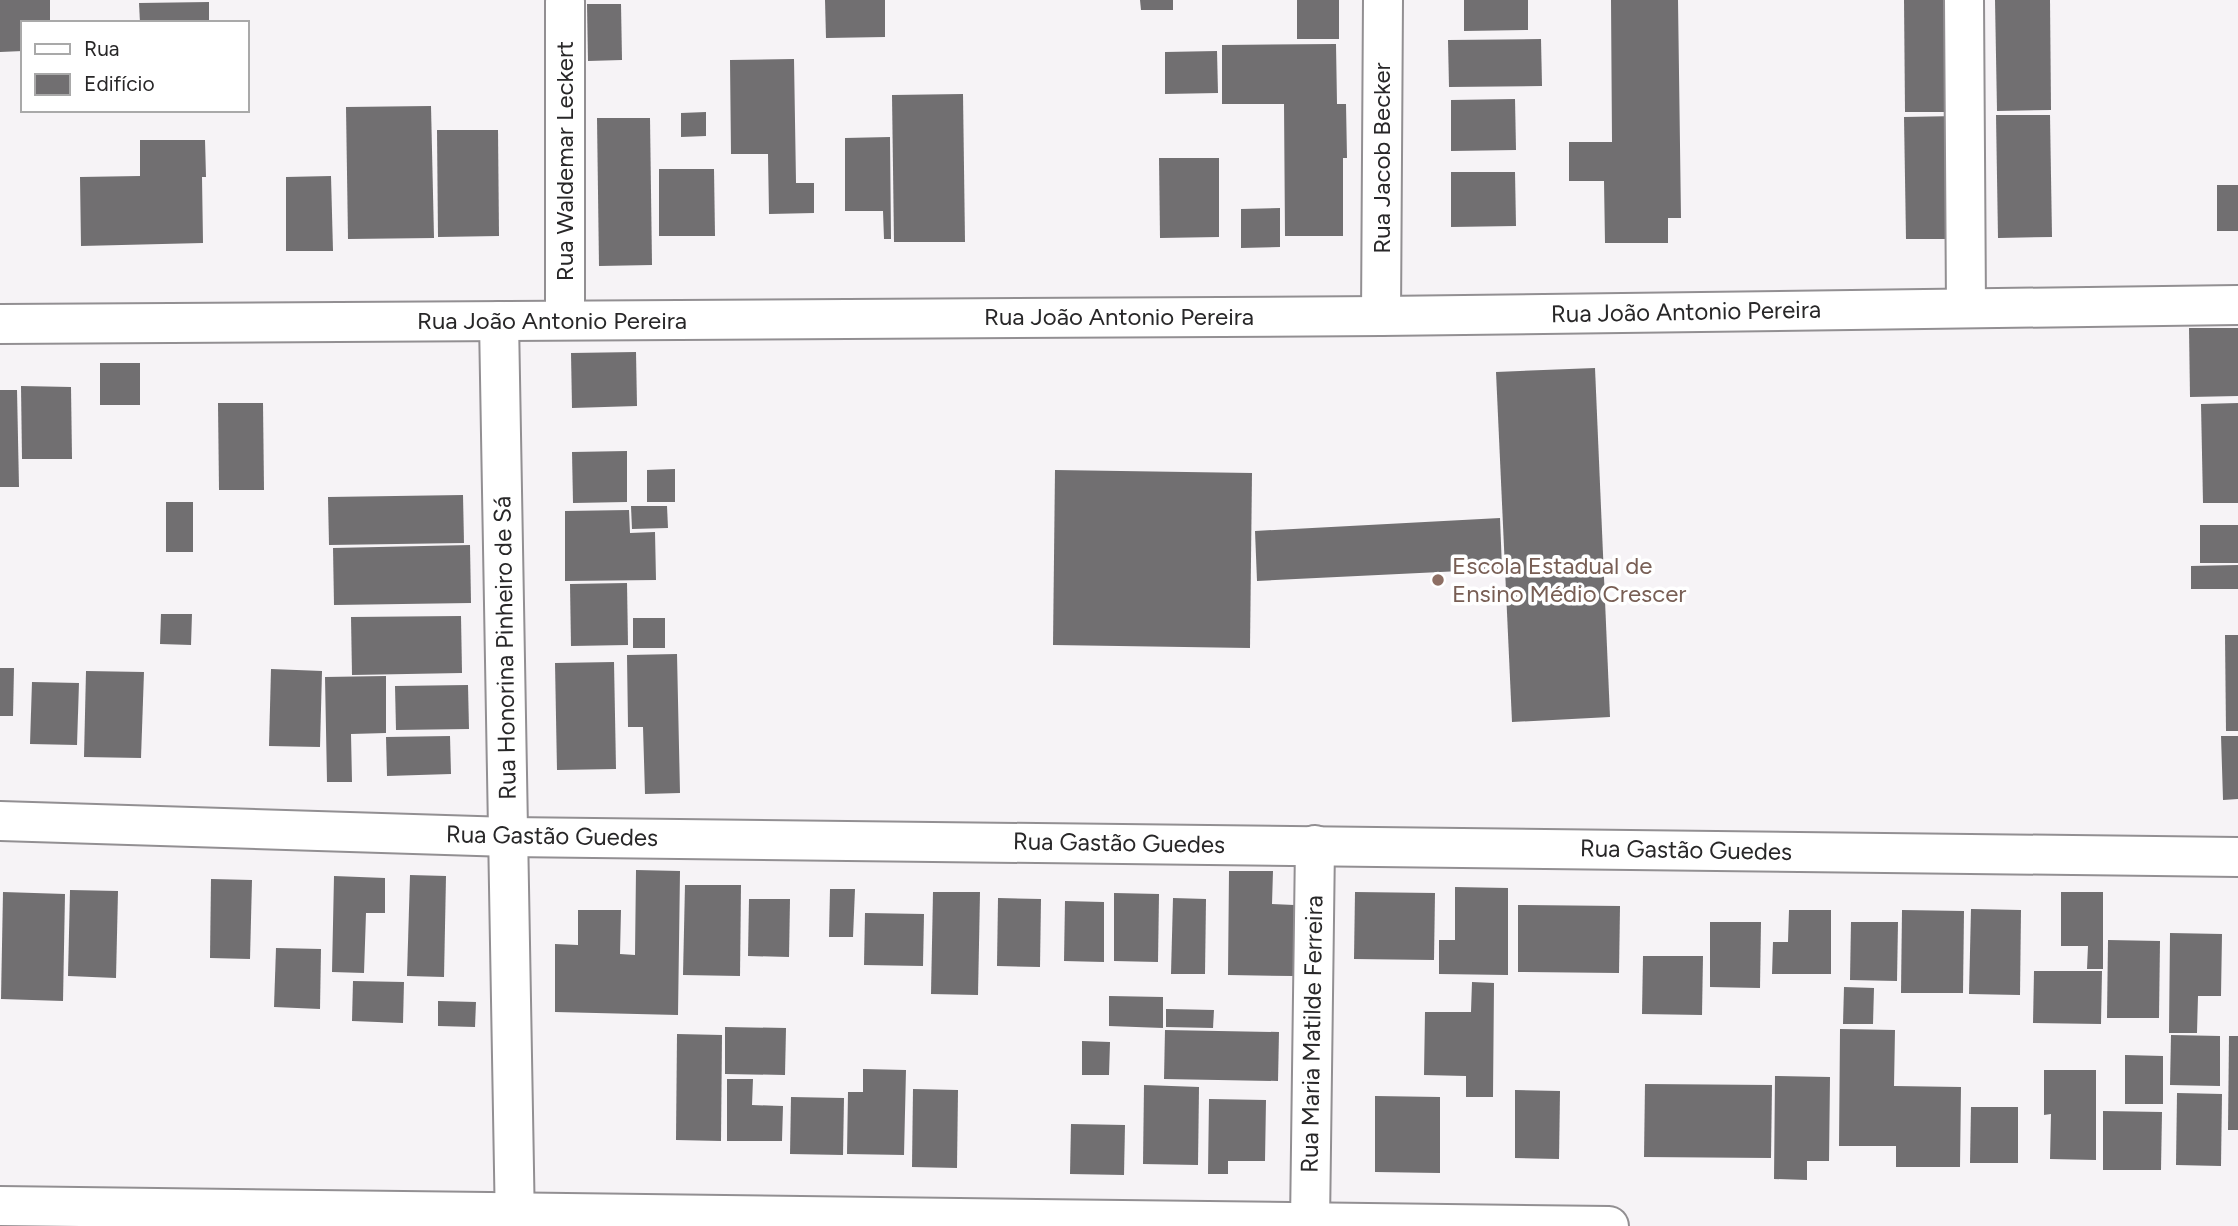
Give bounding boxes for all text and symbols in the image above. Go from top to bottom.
legend [21,21,248,112]
text: Rua [84,36,120,61]
street label: Rua Waldemar Leckert [550,41,579,281]
street label: Rua Jacob Becker [1367,62,1396,254]
text: Edifício [84,71,155,96]
street label: Rua João Antonio Pereira [1551,295,1821,328]
street label: Rua João Antonio Pereira [984,302,1254,331]
street label: Rua João Antonio Pereira [417,306,687,335]
street label: Rua Honorina Pinheiro de Sá [487,496,522,800]
place label: Escola Estadual de Ensino Médio Crescer [1452,551,1686,608]
marker: Escola Estadual de Ensino Médio Crescer [1430,572,1446,588]
street label: Rua Gastão Guedes [446,819,658,852]
street label: Rua Gastão Guedes [1013,826,1225,859]
street label: Rua Gastão Guedes [1580,833,1792,866]
street label: Rua Maria Matilde Ferreira [1295,895,1328,1173]

